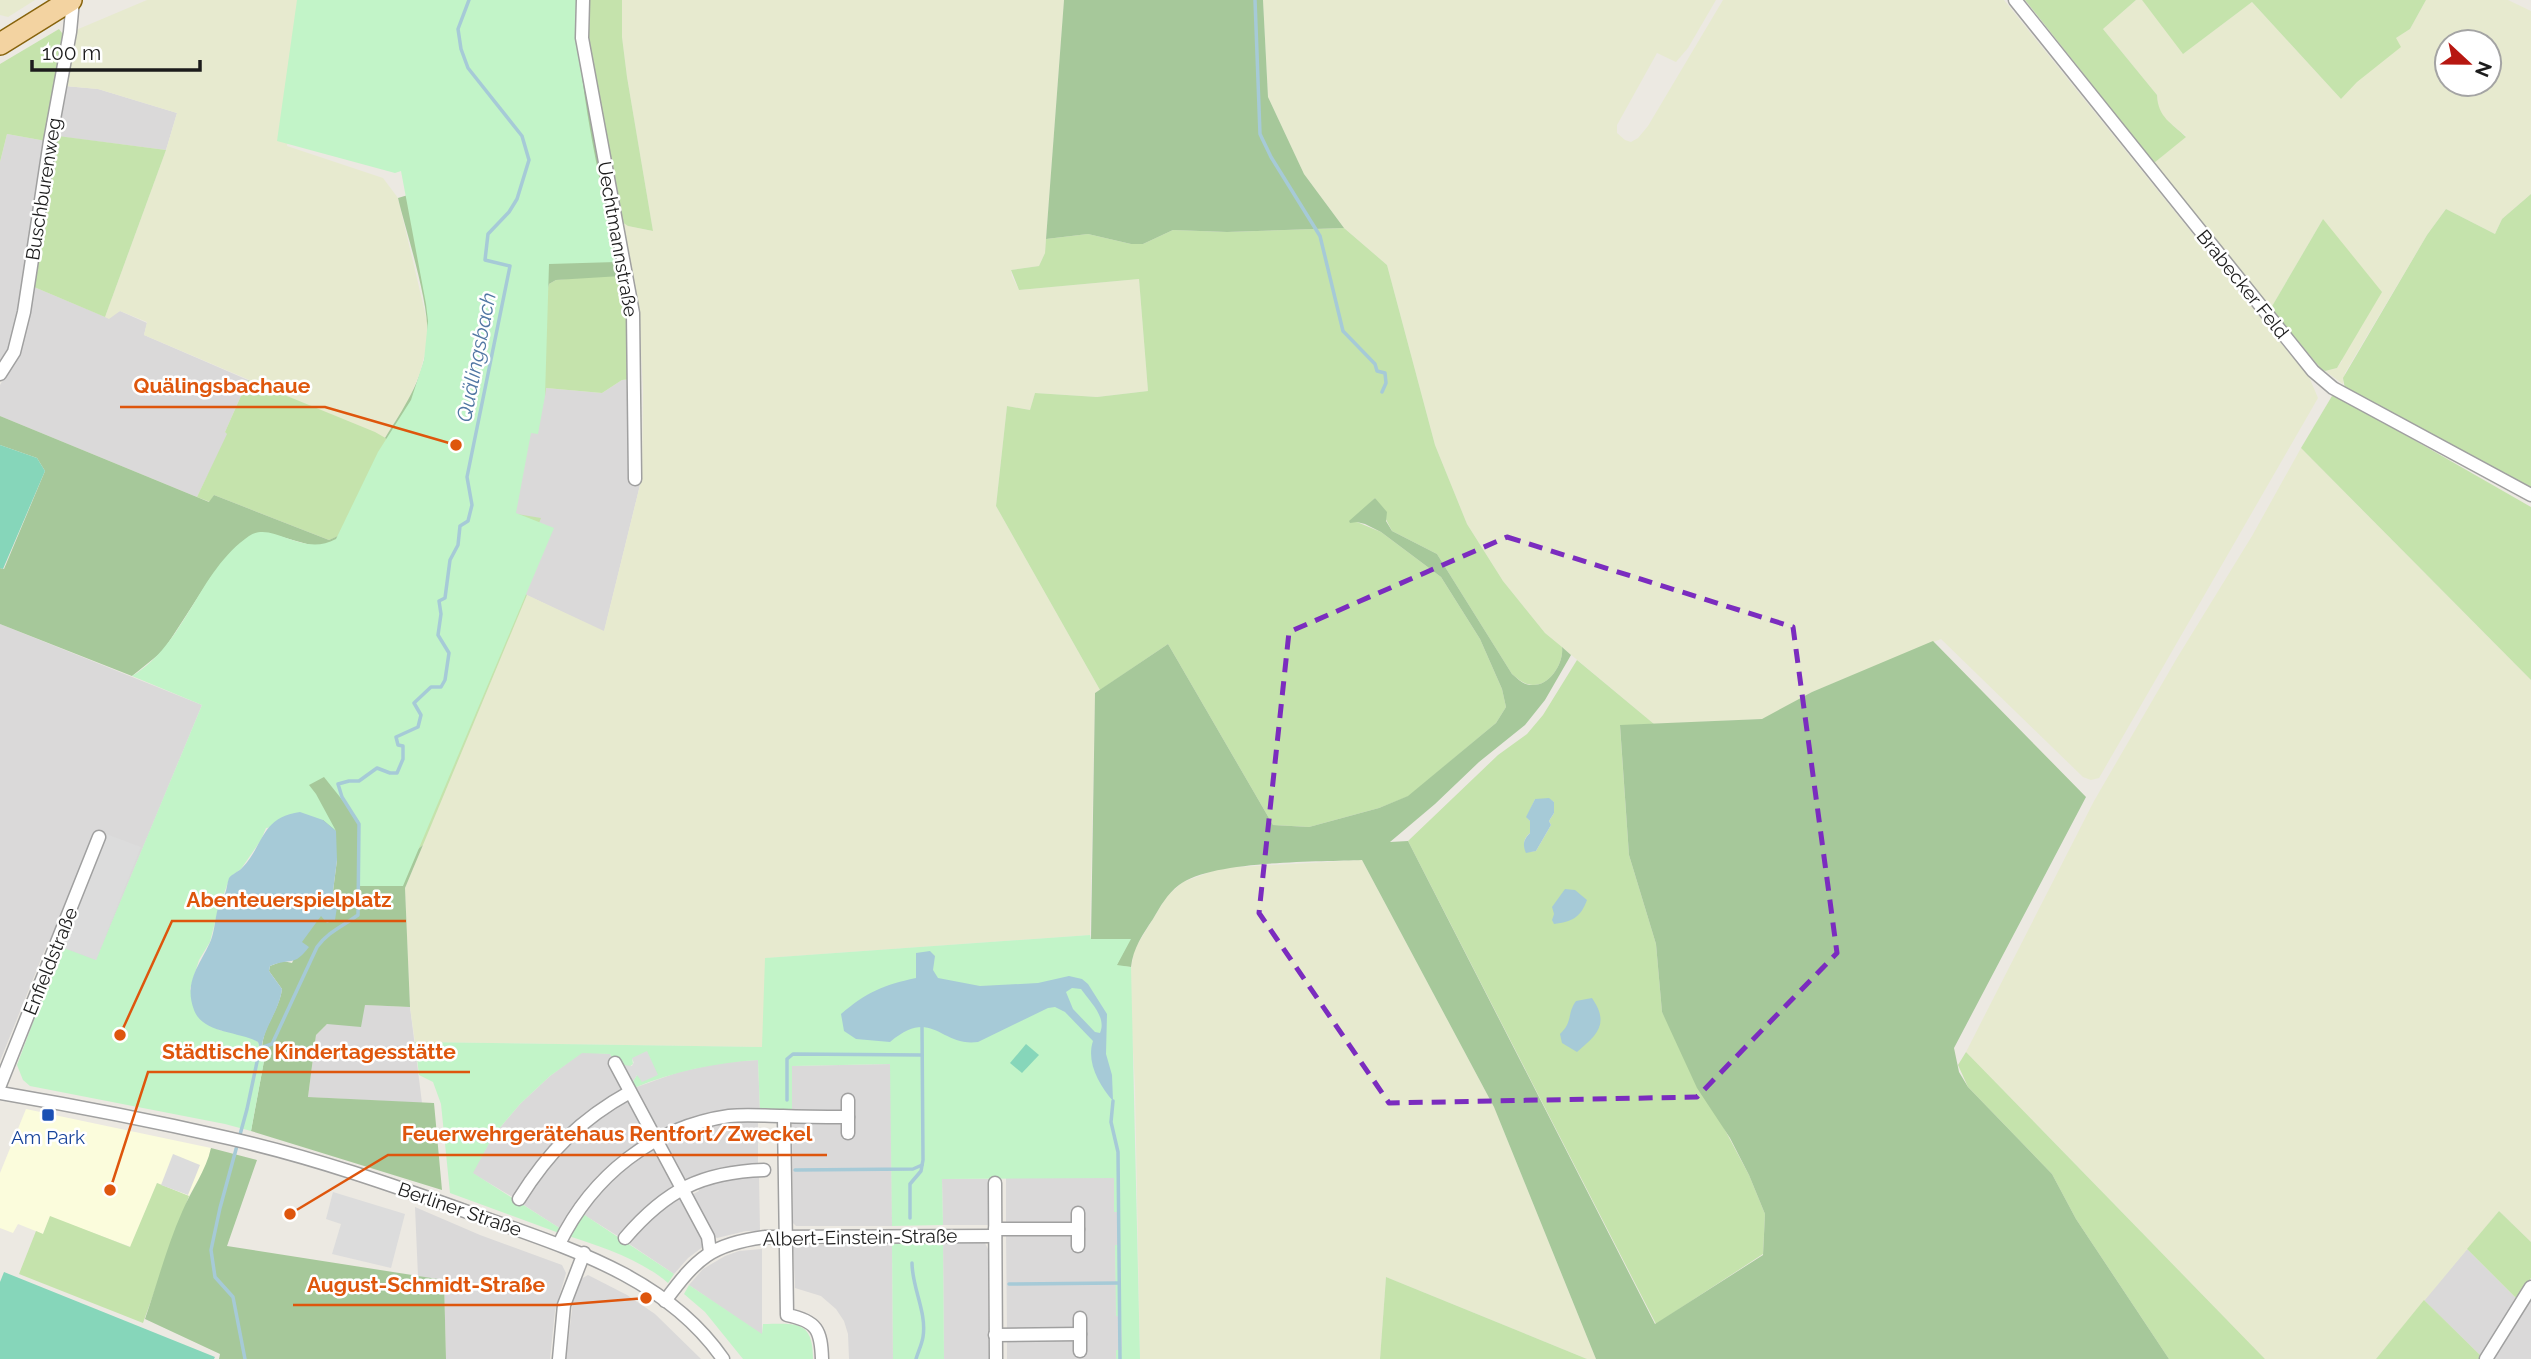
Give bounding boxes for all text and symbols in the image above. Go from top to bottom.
scale bar [32,28,200,72]
north arrow [2433,28,2503,98]
text: 100 m [42,40,101,65]
text: N [2471,59,2497,80]
street label: Buschburenweg [21,116,65,262]
street label: Uechtmannstraße [594,160,642,318]
street label: Brabecker Feld [2192,225,2294,343]
water label: Quälingsbach [451,290,501,424]
callout: Quälingsbachaue [120,365,325,407]
text: Quälingsbachaue [134,373,311,398]
callout: Abenteuerspielplatz [172,879,406,921]
text: Abenteuerspielplatz [186,887,392,912]
street label: Enfieldstraße [18,904,82,1018]
callout: Städtische Kindertagesstätte [148,1030,470,1072]
text: Städtische Kindertagesstätte [162,1039,456,1064]
marker: Am Park [40,1107,56,1123]
callout: Feuerwehrgerätehaus Rentfort/Zweckel [388,1113,827,1155]
text: Feuerwehrgerätehaus Rentfort/Zweckel [402,1121,813,1146]
place label: Am Park [11,1126,85,1148]
street label: Berliner Straße [395,1178,525,1240]
street label: Albert-Einstein-Straße [762,1224,958,1250]
callout: August-Schmidt-Straße [293,1263,559,1305]
text: August-Schmidt-Straße [307,1272,545,1297]

